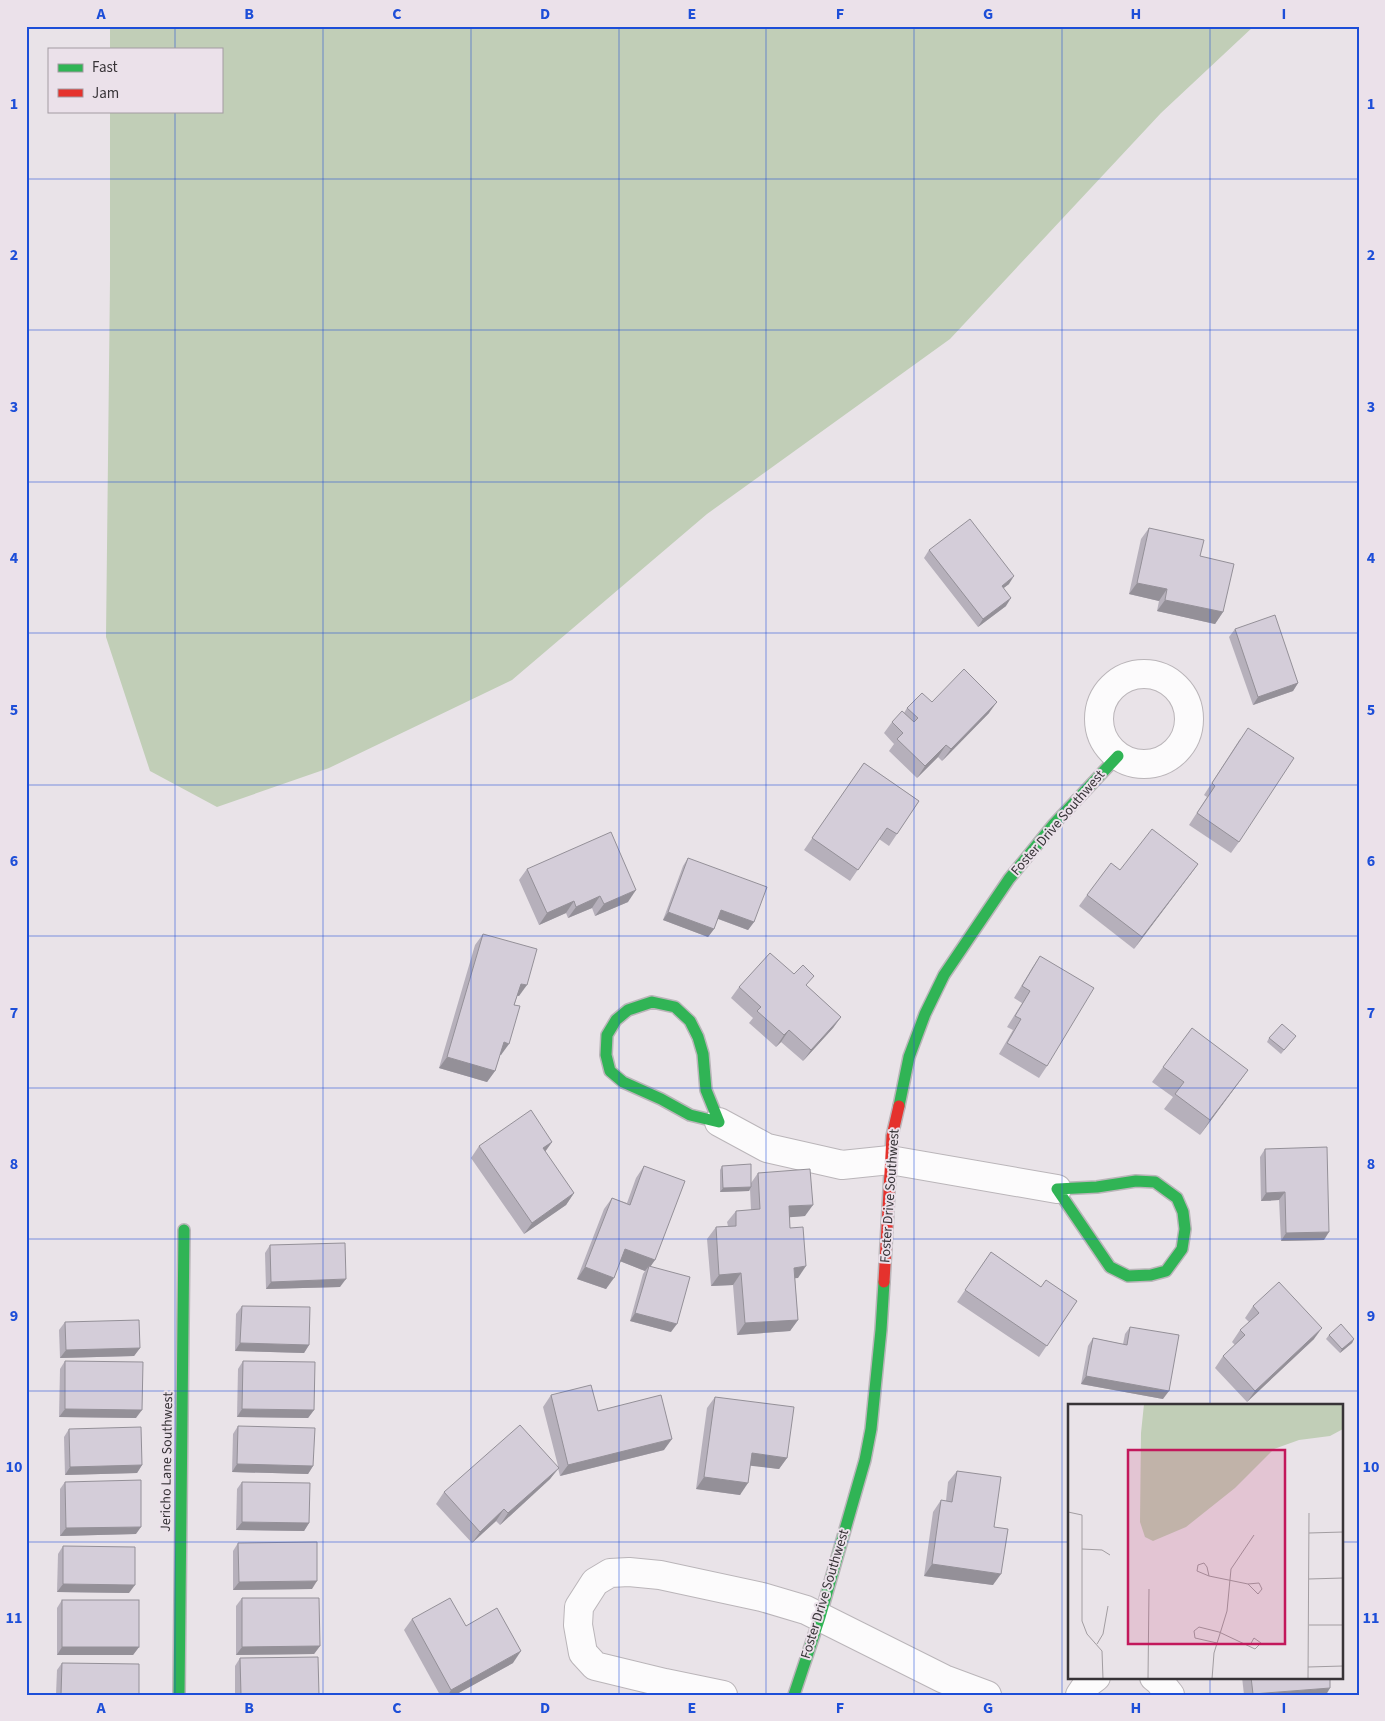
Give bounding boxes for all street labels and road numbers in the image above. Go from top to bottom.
street label: Foster Drive Southwest [1006,766,1110,880]
street label: Foster Drive Southwest [875,1128,905,1264]
street label: Jericho Lane Southwest [156,1392,178,1532]
street label: Foster Drive Southwest [796,1527,854,1661]

